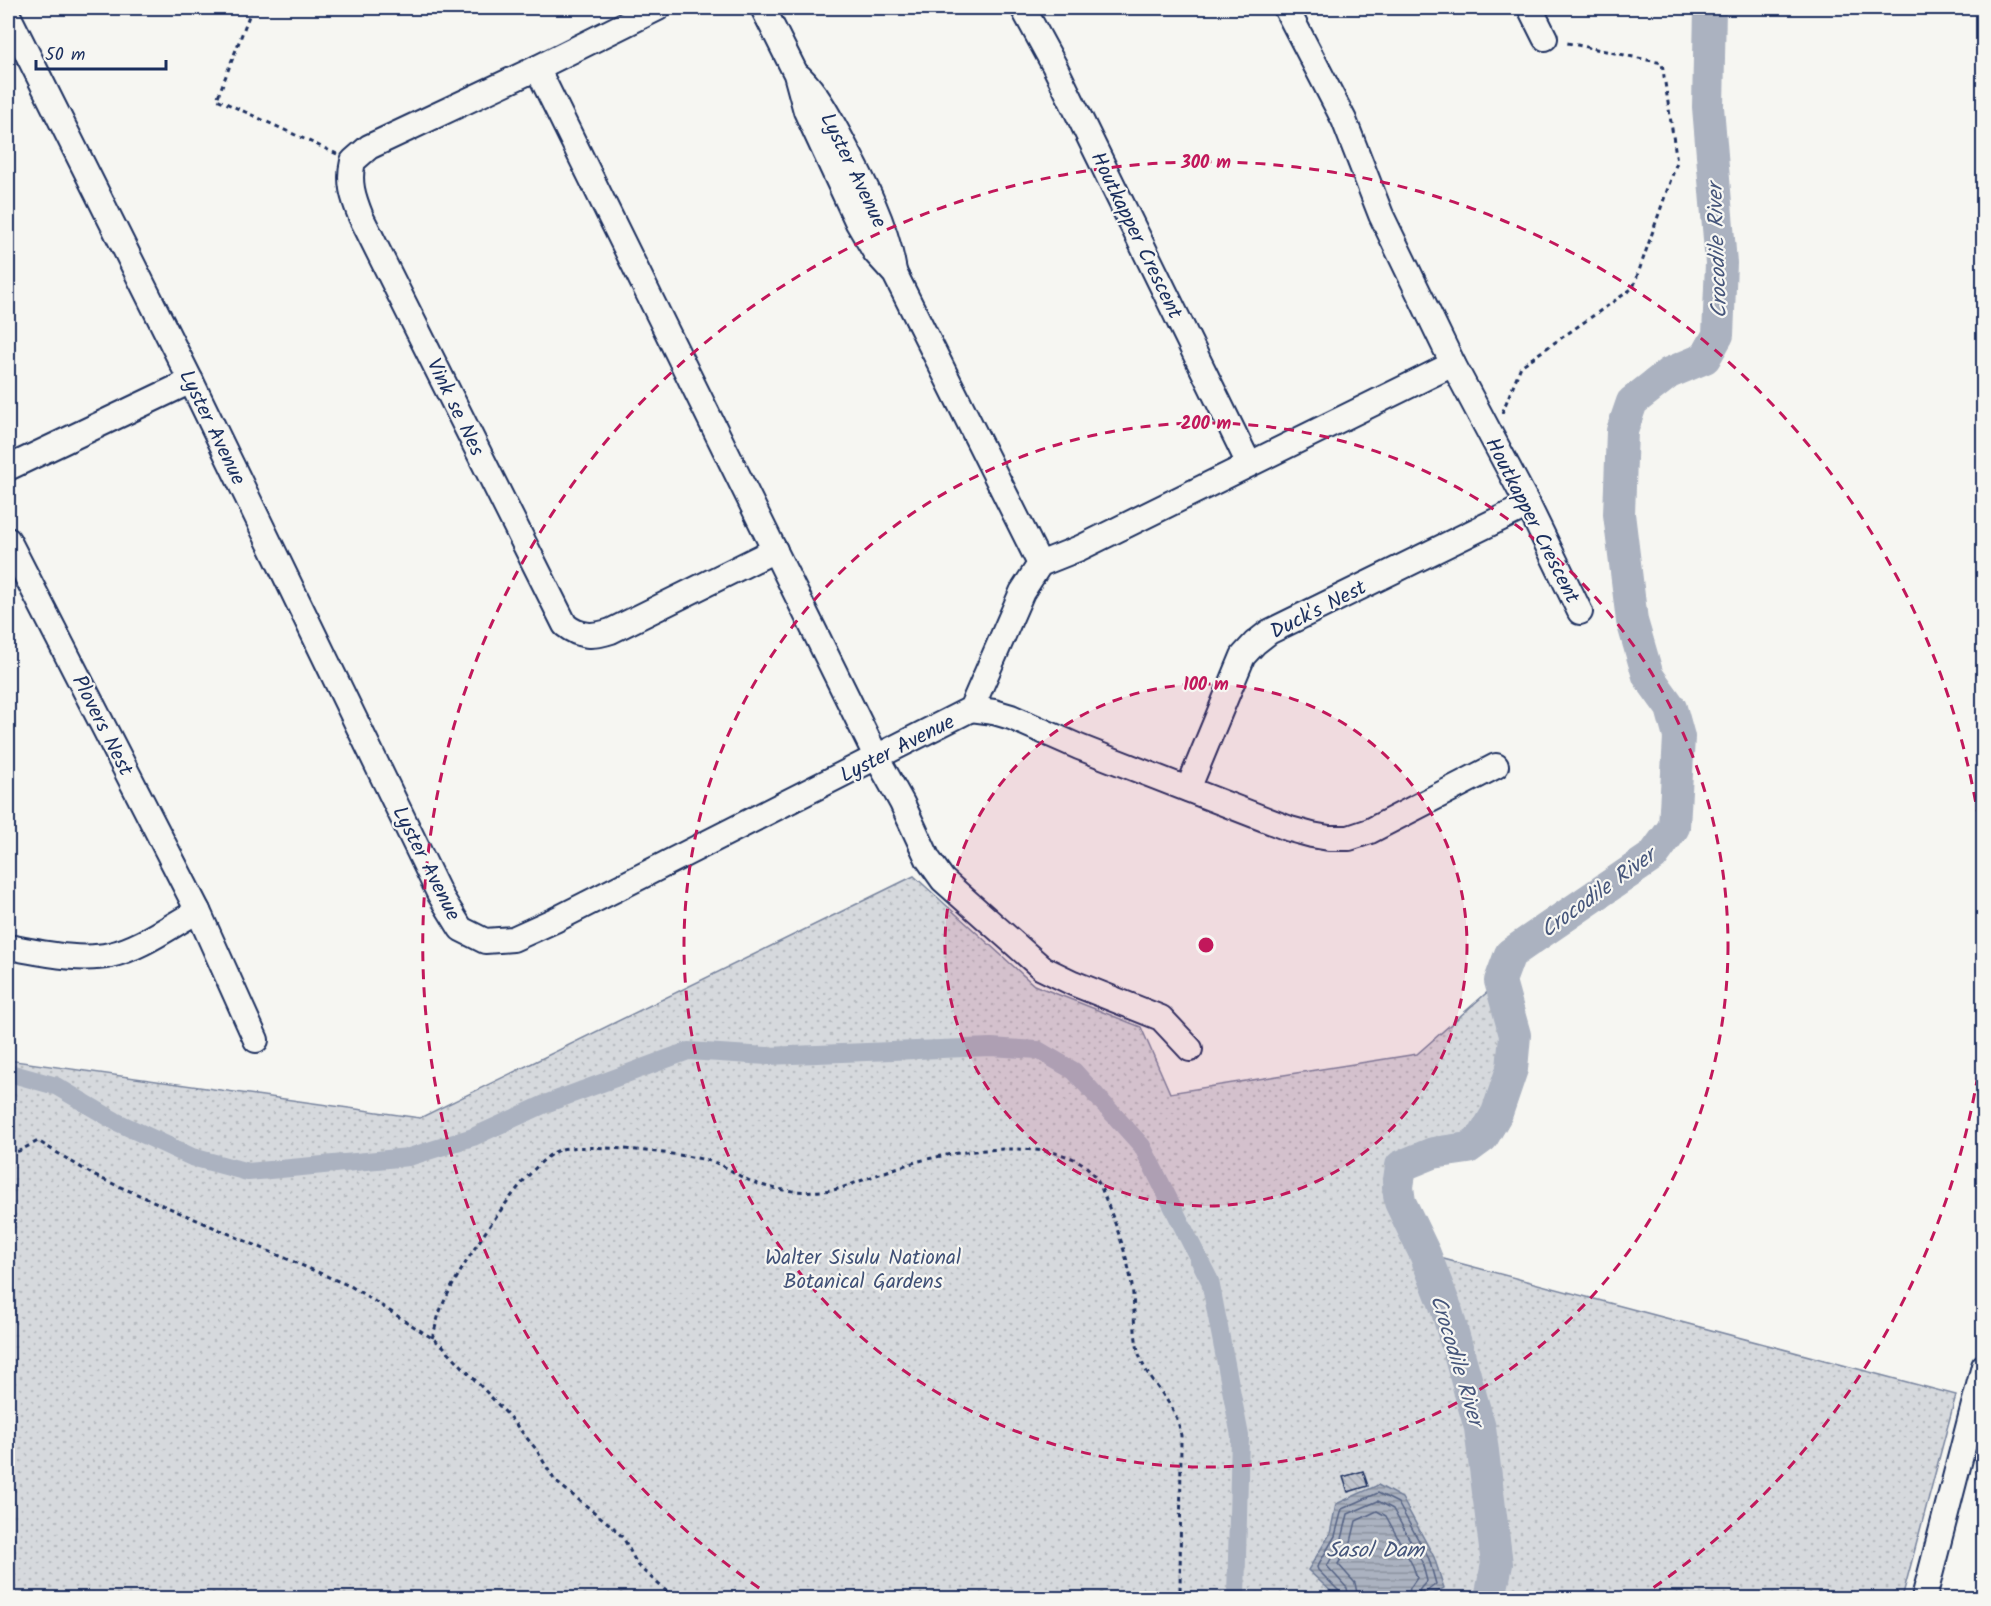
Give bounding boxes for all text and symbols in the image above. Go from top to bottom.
scale bar [36,33,166,71]
text: 50 m [45,41,85,70]
street label: Lyster Avenue [810,107,895,235]
street label: Houtkapper Crescent [1081,146,1191,326]
text: 300 m [1180,149,1231,178]
water label: Crocodile River [1698,178,1738,319]
street label: Vink se Nes [417,353,493,462]
street label: Lyster Avenue [169,364,254,492]
text: 200 m [1181,410,1232,439]
street label: Houtkapper Crescent [1476,432,1588,610]
street label: Duck's Nest [1265,572,1373,649]
street label: Plovers Nest [62,669,142,783]
text: 100 m [1183,671,1229,700]
street label: Lyster Avenue [834,706,961,792]
street label: Lyster Avenue [383,800,469,927]
water label: Crocodile River [1534,837,1667,948]
centre of rings [1196,935,1216,955]
park label: Walter Sisulu National Botanical Gardens [765,1242,961,1299]
water label: Crocodile River [1419,1291,1493,1435]
water label: Sasol Dam [1326,1534,1425,1569]

